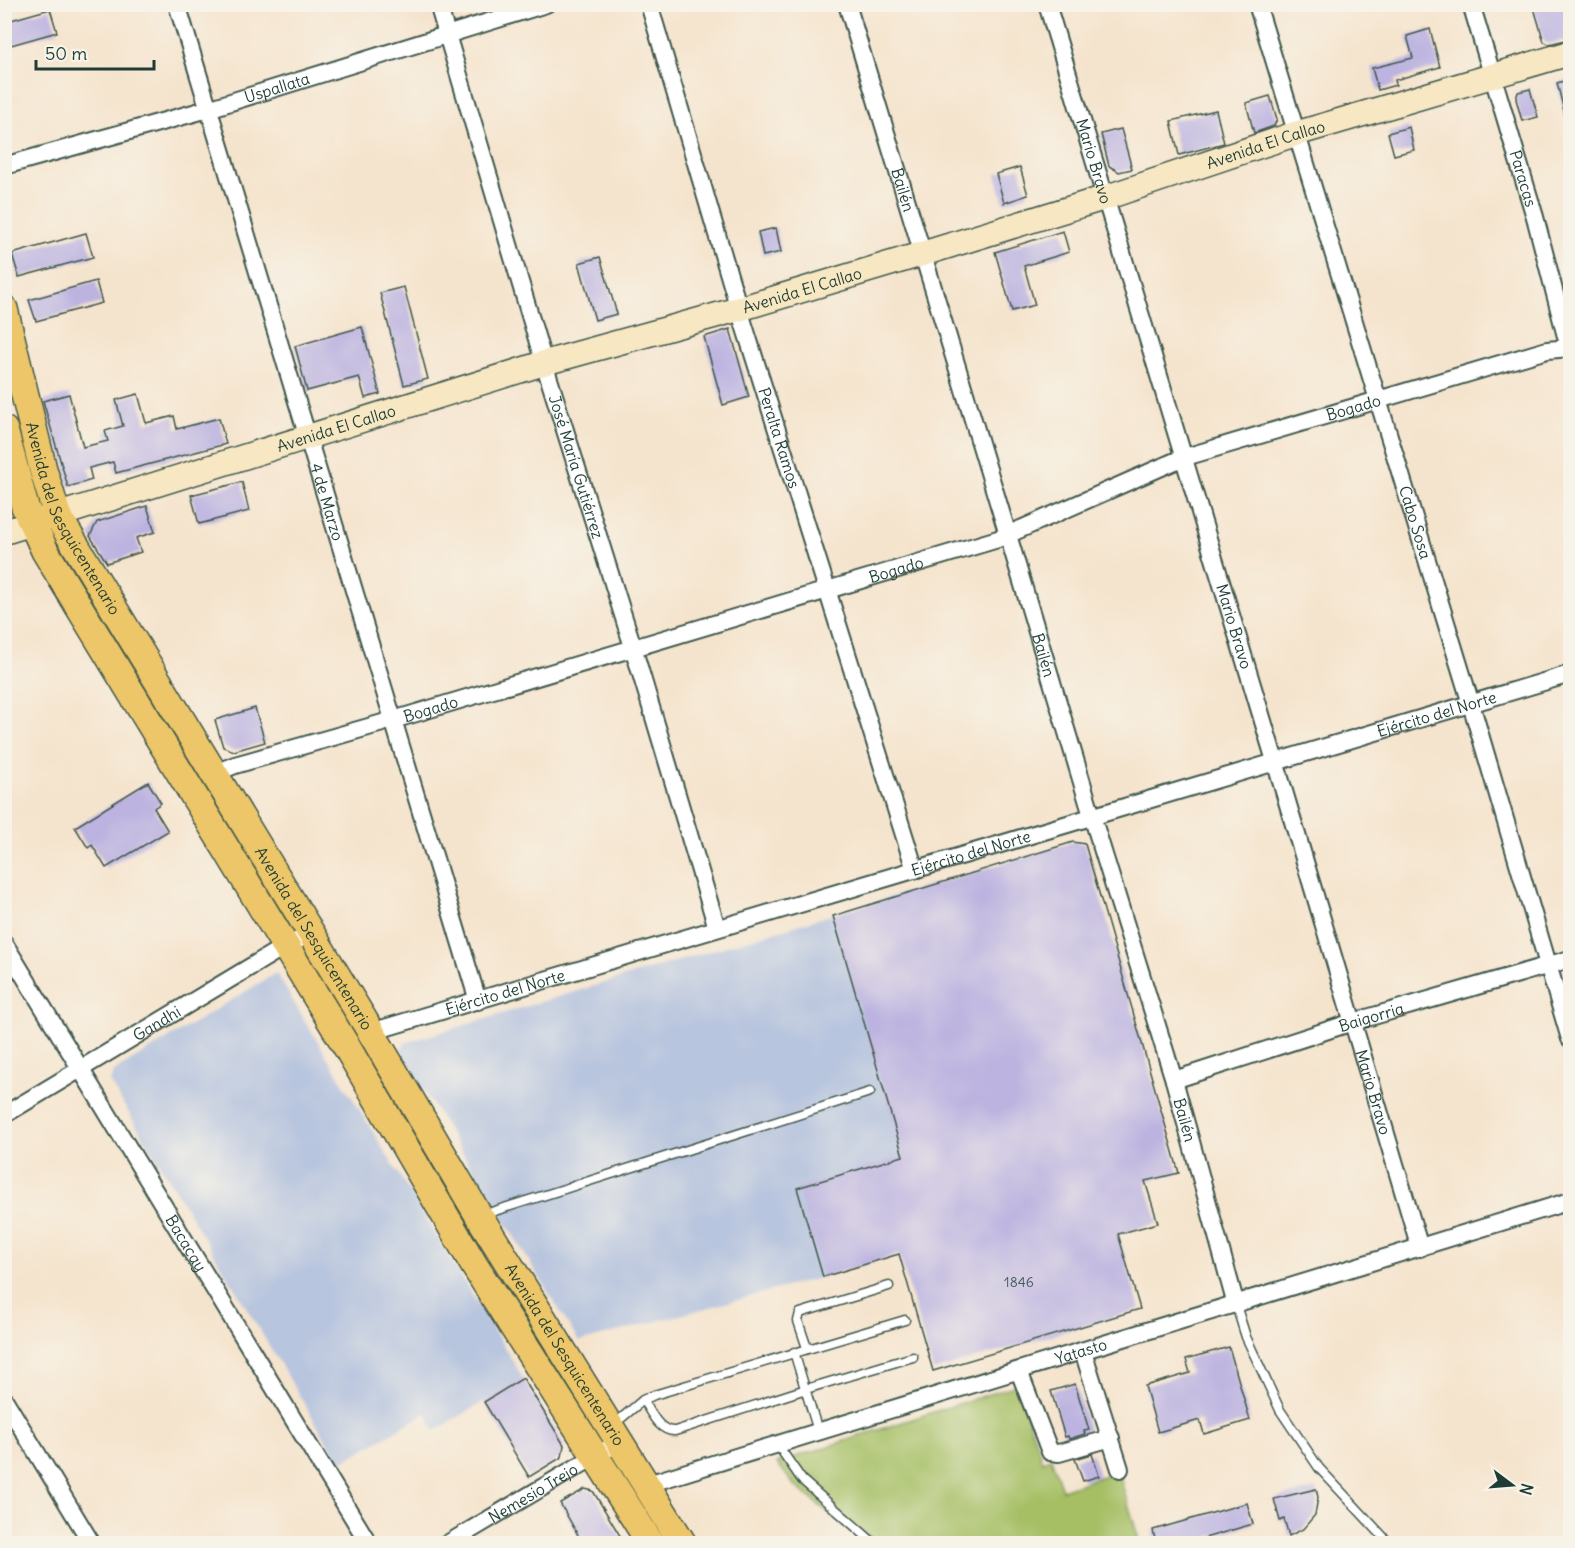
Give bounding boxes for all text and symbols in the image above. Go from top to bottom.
scale bar [36,33,154,71]
text: 50 m [45,42,87,65]
street label: Uspallata [242,68,312,107]
street label: Mario Bravo [1072,116,1117,206]
street label: Avenida El Callao [1204,116,1327,173]
street label: Paracas [1505,148,1541,209]
street label: Bailén [887,165,919,214]
street label: Avenida El Callao [740,263,864,317]
street label: Peralta Ramos [754,385,805,491]
street label: Bogado [1324,390,1383,425]
street label: José María Gutiérrez [545,392,608,541]
street label: Avenida El Callao [274,400,398,456]
street label: Avenida del Sesquicentenario [22,420,125,618]
street label: 4 de Marzo [306,461,348,543]
street label: Cabo Sosa [1395,483,1436,561]
street label: Bogado [866,552,926,587]
street label: Mario Bravo [1212,582,1257,671]
street label: Bailén [1028,631,1060,679]
street label: Ejército del Norte [1374,687,1499,741]
street label: Bogado [401,691,460,726]
street label: Ejército del Norte [909,826,1033,880]
street label: Avenida del Sesquicentenario [251,843,377,1034]
street label: Ejército del Norte [443,965,567,1019]
street label: Baigorria [1336,998,1406,1036]
street label: Gandhi [129,1001,184,1045]
street label: Mario Bravo [1351,1047,1396,1137]
street label: Bailén [1169,1096,1201,1144]
street label: Bacacay [161,1211,211,1275]
street label: Avenida del Sesquicentenario [501,1260,629,1449]
house number: 1846 [1004,1273,1034,1291]
street label: Yatasto [1053,1334,1109,1368]
north arrow [1482,1455,1542,1515]
street label: Nemesio Trejo [485,1459,581,1527]
text: N [1515,1481,1538,1497]

